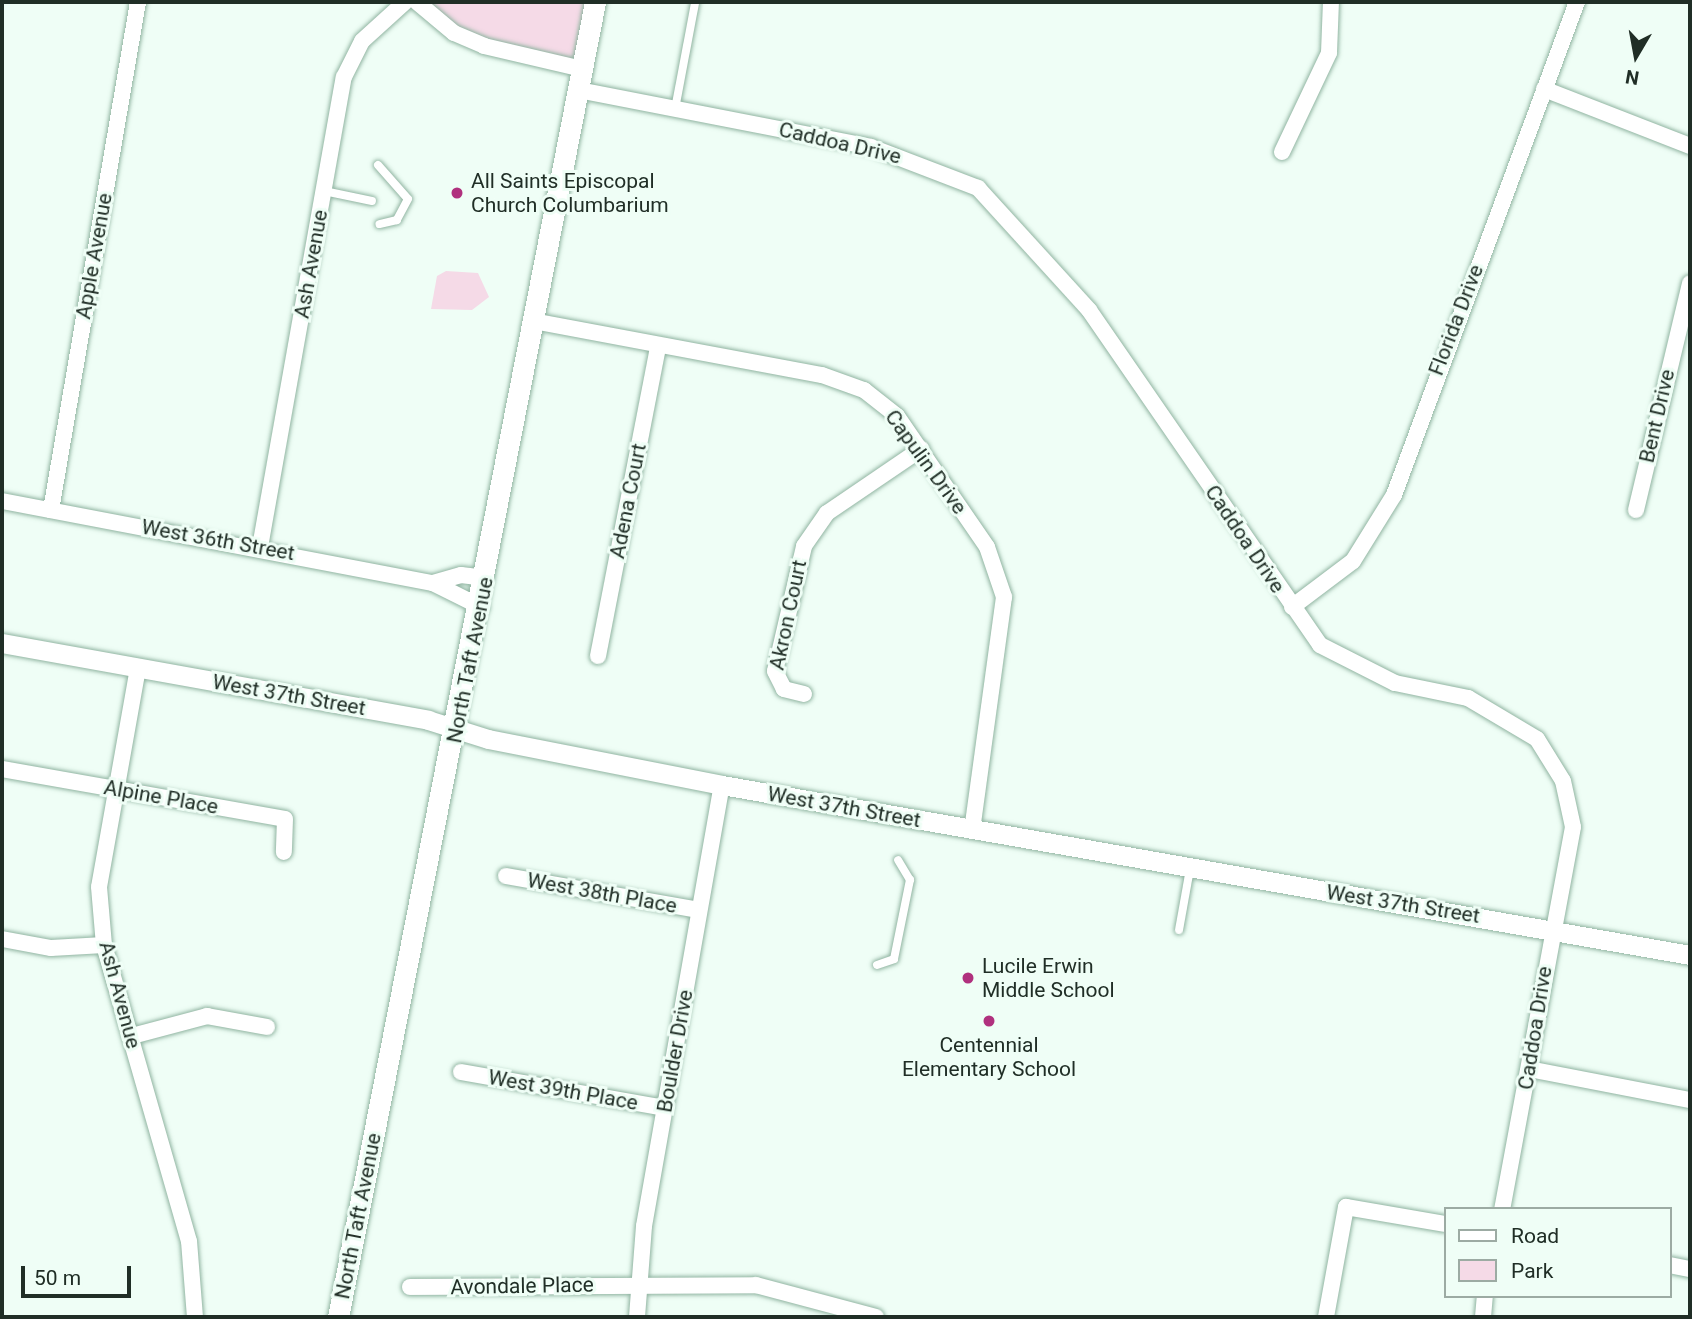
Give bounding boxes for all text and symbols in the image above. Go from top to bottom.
north arrow [1601,21,1671,91]
text: N [1624,65,1641,90]
street label: Caddoa Drive [776,117,904,169]
place label: All Saints Episcopal Church Columbarium [471,168,669,218]
marker: All Saints Episcopal Church Columbarium [449,185,465,201]
street label: Apple Avenue [71,191,117,321]
street label: Ash Avenue [289,208,333,320]
street label: Florida Drive [1423,261,1489,379]
street label: Bent Drive [1634,367,1680,465]
street label: Capulin Drive [880,405,972,519]
street label: Adena Court [605,441,651,561]
street label: Caddoa Drive [1200,480,1290,598]
street label: West 36th Street [139,514,297,566]
street label: Akron Court [764,558,812,672]
street label: North Taft Avenue [442,575,498,745]
street label: West 37th Street [210,669,368,721]
street label: Alpine Place [102,775,220,819]
street label: West 37th Street [765,781,923,833]
street label: West 38th Place [525,867,679,919]
street label: West 37th Street [1324,879,1482,929]
street label: Ash Avenue [94,939,146,1051]
place label: Lucile Erwin Middle School [982,953,1115,1003]
street label: Caddoa Drive [1513,965,1557,1091]
marker: Lucile Erwin Middle School [960,970,976,986]
street label: Boulder Drive [652,988,698,1114]
marker: Centennial Elementary School [981,1013,997,1029]
place label: Centennial Elementary School [902,1032,1076,1082]
street label: West 39th Place [486,1064,640,1116]
street label: North Taft Avenue [330,1131,386,1301]
legend [1444,1207,1671,1298]
text: Road [1511,1224,1559,1248]
scale bar [24,1252,135,1296]
text: Park [1511,1259,1553,1283]
text: 50 m [34,1266,81,1290]
street label: Avondale Place [450,1272,594,1300]

